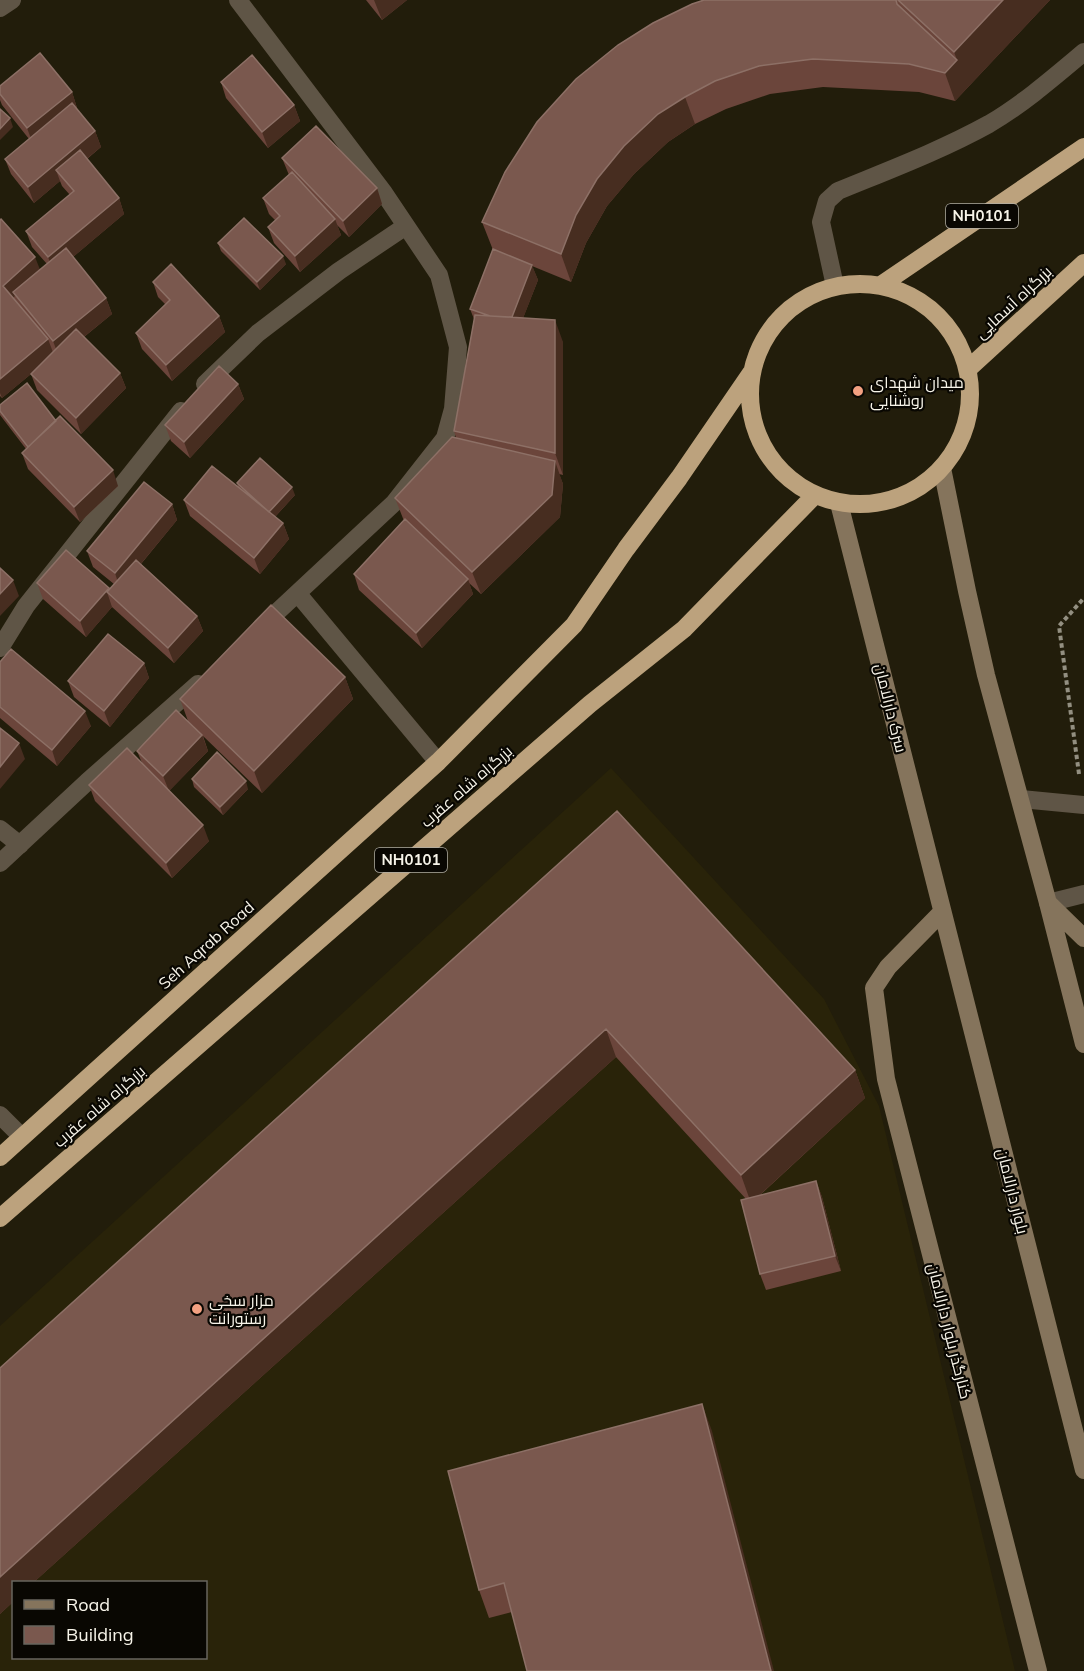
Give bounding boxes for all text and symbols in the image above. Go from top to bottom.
road number: NH0101 [946,204,1018,228]
street label: بزرگراه آسمایی [970,261,1056,344]
place label: میدان شهدای روشنایی [870,372,964,411]
marker: میدان شهدای روشنایی [851,384,865,398]
street label: سرک دارالامان [869,661,912,755]
street label: بزرگراه شاه عقرب [416,741,516,831]
road number: NH0101 [375,848,447,872]
street label: Seh Aqrab Road [154,897,258,993]
street label: بزرگراه شاه عقرب [49,1061,149,1151]
street label: بلوار دارالامان [992,1146,1033,1236]
street label: کنارگذر بلوار دارالامان [923,1261,977,1401]
place label: مزار سخی رستورانت [209,1290,274,1328]
marker: مزار سخی رستورانت [190,1302,204,1316]
legend [12,1581,207,1659]
text: Road [66,1593,110,1616]
text: Building [66,1623,134,1646]

